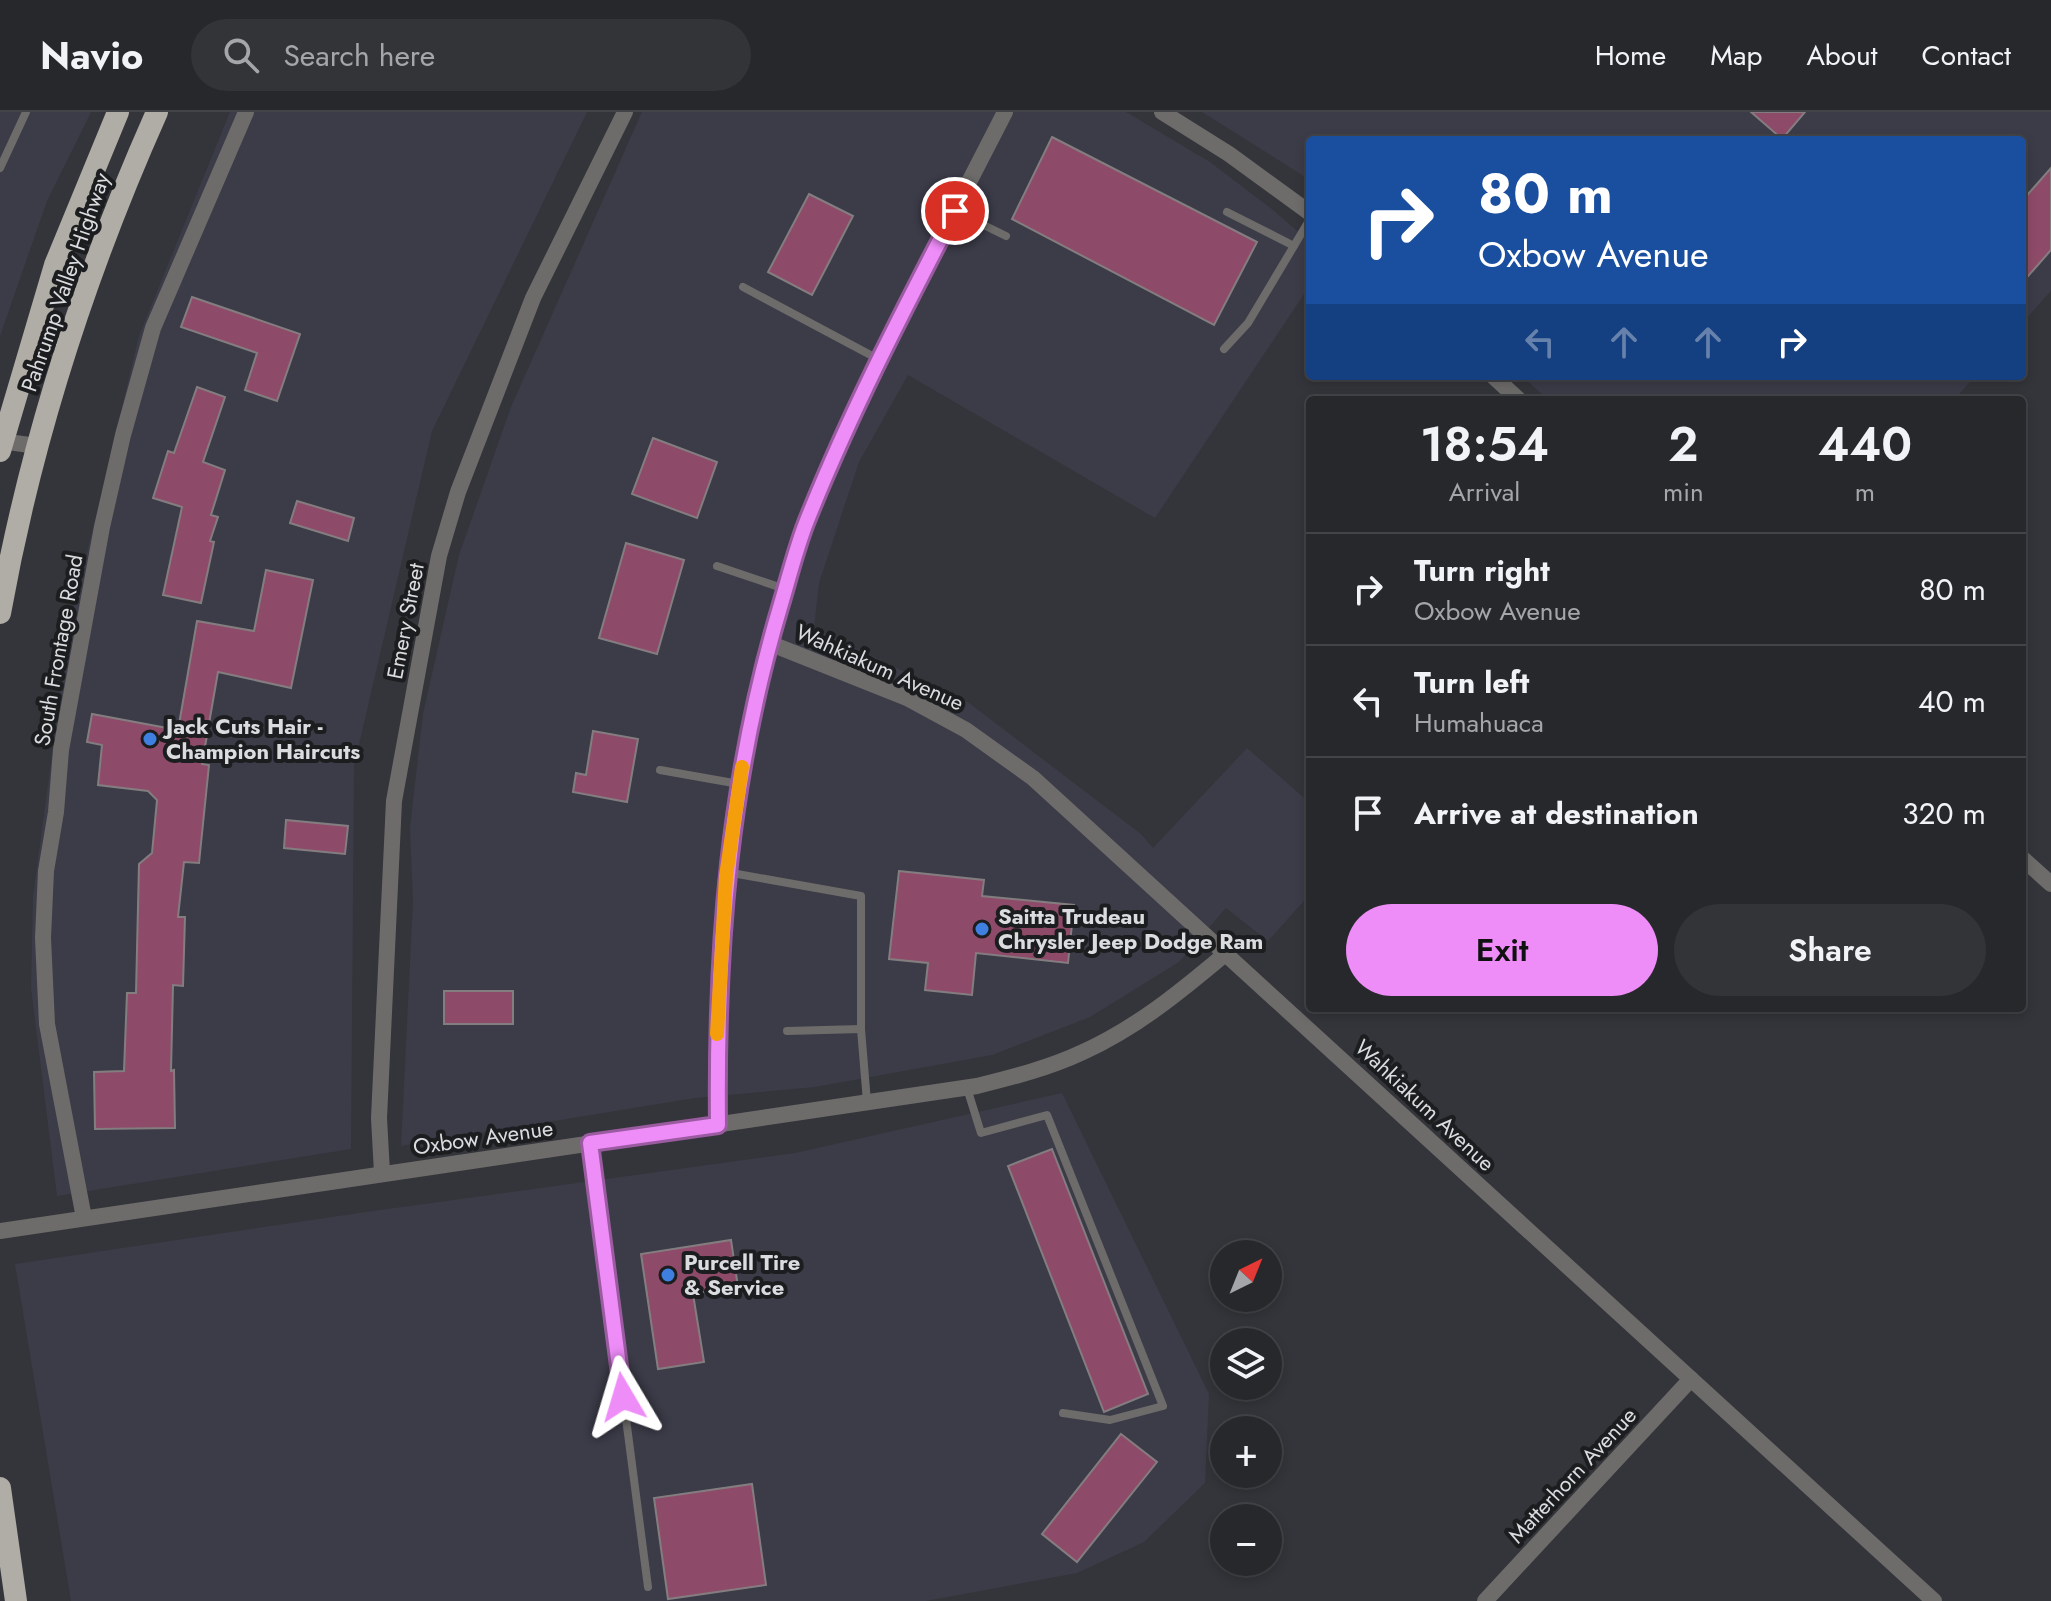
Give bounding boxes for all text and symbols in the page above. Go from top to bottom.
search box [191,19,751,91]
text: Navio [40,28,143,83]
icon: search [219,33,263,77]
text: Search here [283,34,435,77]
text: Home [1595,35,1666,76]
text: Map [1710,35,1762,76]
text: About [1806,35,1878,76]
text: Contact [1922,35,2011,76]
text: 80 m [1478,153,1613,234]
street label: Pahrump Valley Highway [12,168,118,396]
icon: right [1346,168,1450,272]
pin [921,177,989,245]
icon: arrive [933,189,977,233]
text: Oxbow Avenue [1478,228,1709,280]
icon: left [1518,320,1562,364]
icon: ahead [1602,320,1646,364]
icon: ahead [1686,320,1730,364]
icon: right [1770,320,1814,364]
text: 18:54 [1420,410,1549,479]
text: 2 [1668,410,1698,479]
text: 440 [1818,410,1912,479]
text: Arrival [1449,473,1520,511]
text: min [1663,473,1704,511]
text: m [1855,473,1875,511]
text: Turn right [1414,549,1550,592]
street label: South Frontage Road [25,552,91,748]
street label: Emery Street [378,560,432,682]
icon: right [1346,567,1390,611]
text: 80 m [1919,568,1986,611]
text: Oxbow Avenue [1414,592,1581,630]
street label: Wahkiakum Avenue [791,616,969,718]
text: Turn left [1414,661,1529,704]
icon: left [1346,679,1390,723]
text: 40 m [1918,680,1986,723]
text: Humahuaca [1414,704,1544,742]
place label: Jack Cuts Hair - Champion Haircuts [162,710,360,767]
marker: Jack Cuts Hair - Champion Haircuts [141,730,159,748]
icon: arrive [1346,791,1390,835]
text: Arrive at destination [1414,792,1699,835]
text: 320 m [1902,792,1986,835]
place label: Saitta Trudeau Chrysler Jeep Dodge Ram [998,900,1263,957]
button: Exit [1346,904,1658,996]
button: Share [1674,904,1986,996]
marker: Saitta Trudeau Chrysler Jeep Dodge Ram [973,920,991,938]
street label: Wahkiakum Avenue [1348,1032,1502,1178]
street label: Oxbow Avenue [411,1111,555,1163]
north arrow [1210,1240,1282,1312]
map controls [1210,1240,1282,1576]
place label: Purcell Tire & Service [684,1246,800,1303]
marker: Purcell Tire & Service [659,1266,677,1284]
button: layers [1210,1328,1282,1400]
position arrow [581,1355,665,1439]
street label: Matterhorn Avenue [1500,1400,1644,1550]
button: + [1210,1416,1282,1488]
button: − [1210,1504,1282,1576]

